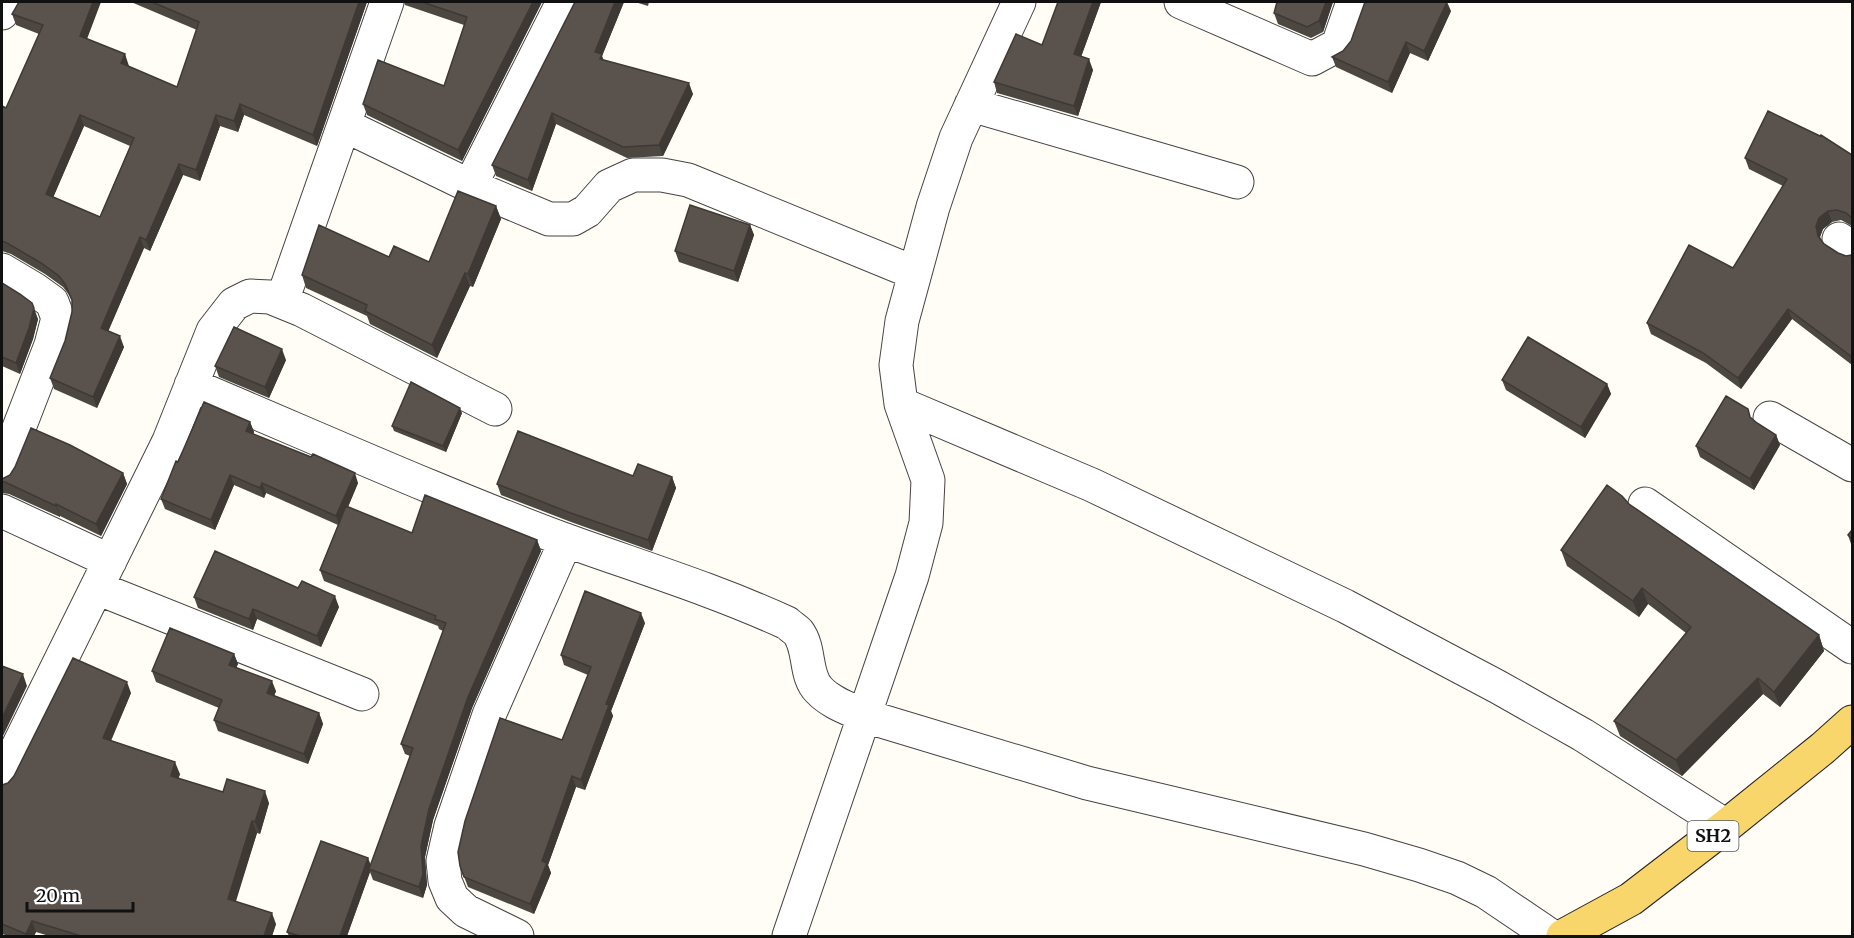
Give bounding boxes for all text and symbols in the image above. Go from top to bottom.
road number: SH2 [1688,821,1738,851]
scale bar [27,875,134,913]
text: 20 m [36,884,80,907]

